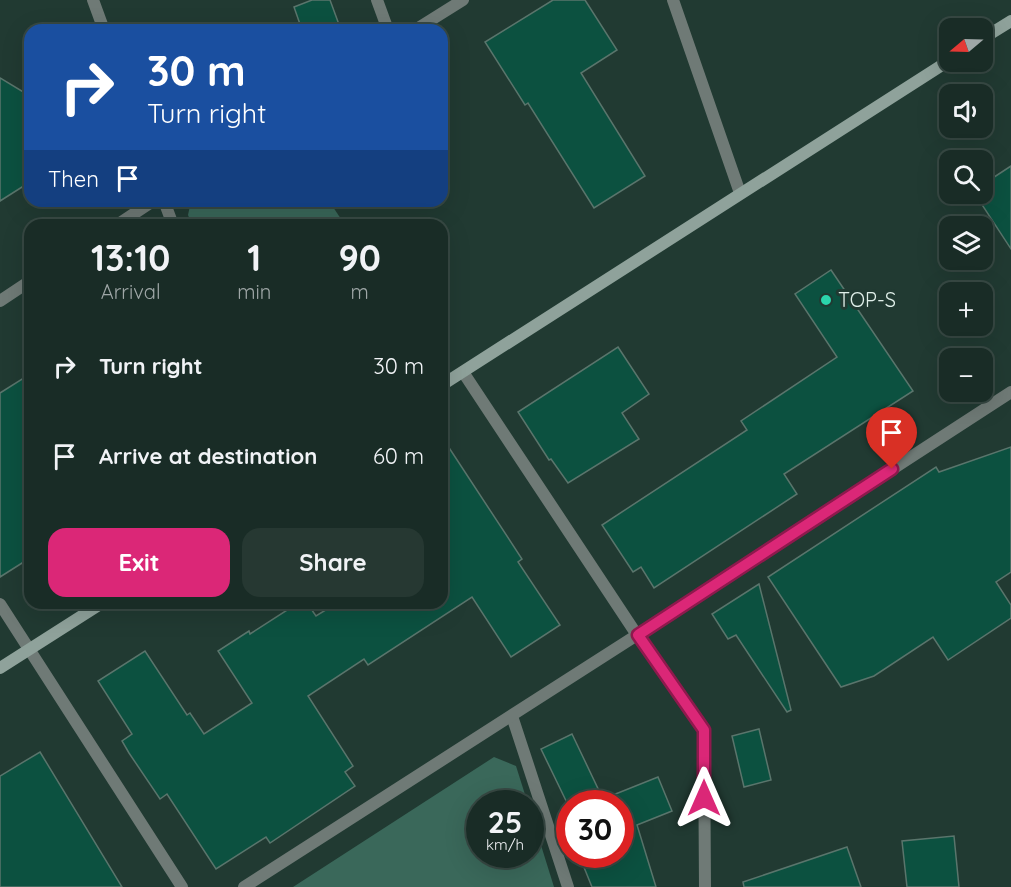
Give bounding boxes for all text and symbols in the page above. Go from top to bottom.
north arrow [939,18,993,72]
map controls [939,18,993,402]
text: 30 m [147,44,246,97]
icon: right [48,48,126,126]
button: sound [939,84,993,138]
text: Turn right [147,96,266,130]
button: search [939,150,993,204]
icon: arrive [111,162,144,195]
text: Then [48,165,99,193]
button: layers [939,216,993,270]
text: 13:10 [91,235,170,280]
text: 1 [247,235,261,280]
text: 90 [338,235,381,280]
text: Arrival [101,279,161,304]
text: min [237,279,271,304]
text: m [351,279,369,304]
button: + [939,282,993,336]
place label: TOP-S [838,287,896,312]
marker: TOP-S [819,293,833,307]
button: − [939,348,993,402]
icon: right [48,350,81,383]
text: Turn right [99,352,203,380]
text: 30 m [373,352,424,380]
pin [866,407,917,469]
icon: arrive [875,416,908,449]
icon: arrive [48,440,81,473]
text: Arrive at destination [99,442,317,470]
text: 60 m [373,442,424,470]
button: Exit [48,528,230,597]
button: Share [242,528,424,597]
position arrow [672,766,736,830]
speed limit sign: 30 [556,790,634,868]
text: 25 [488,803,522,841]
text: km/h [486,835,524,854]

